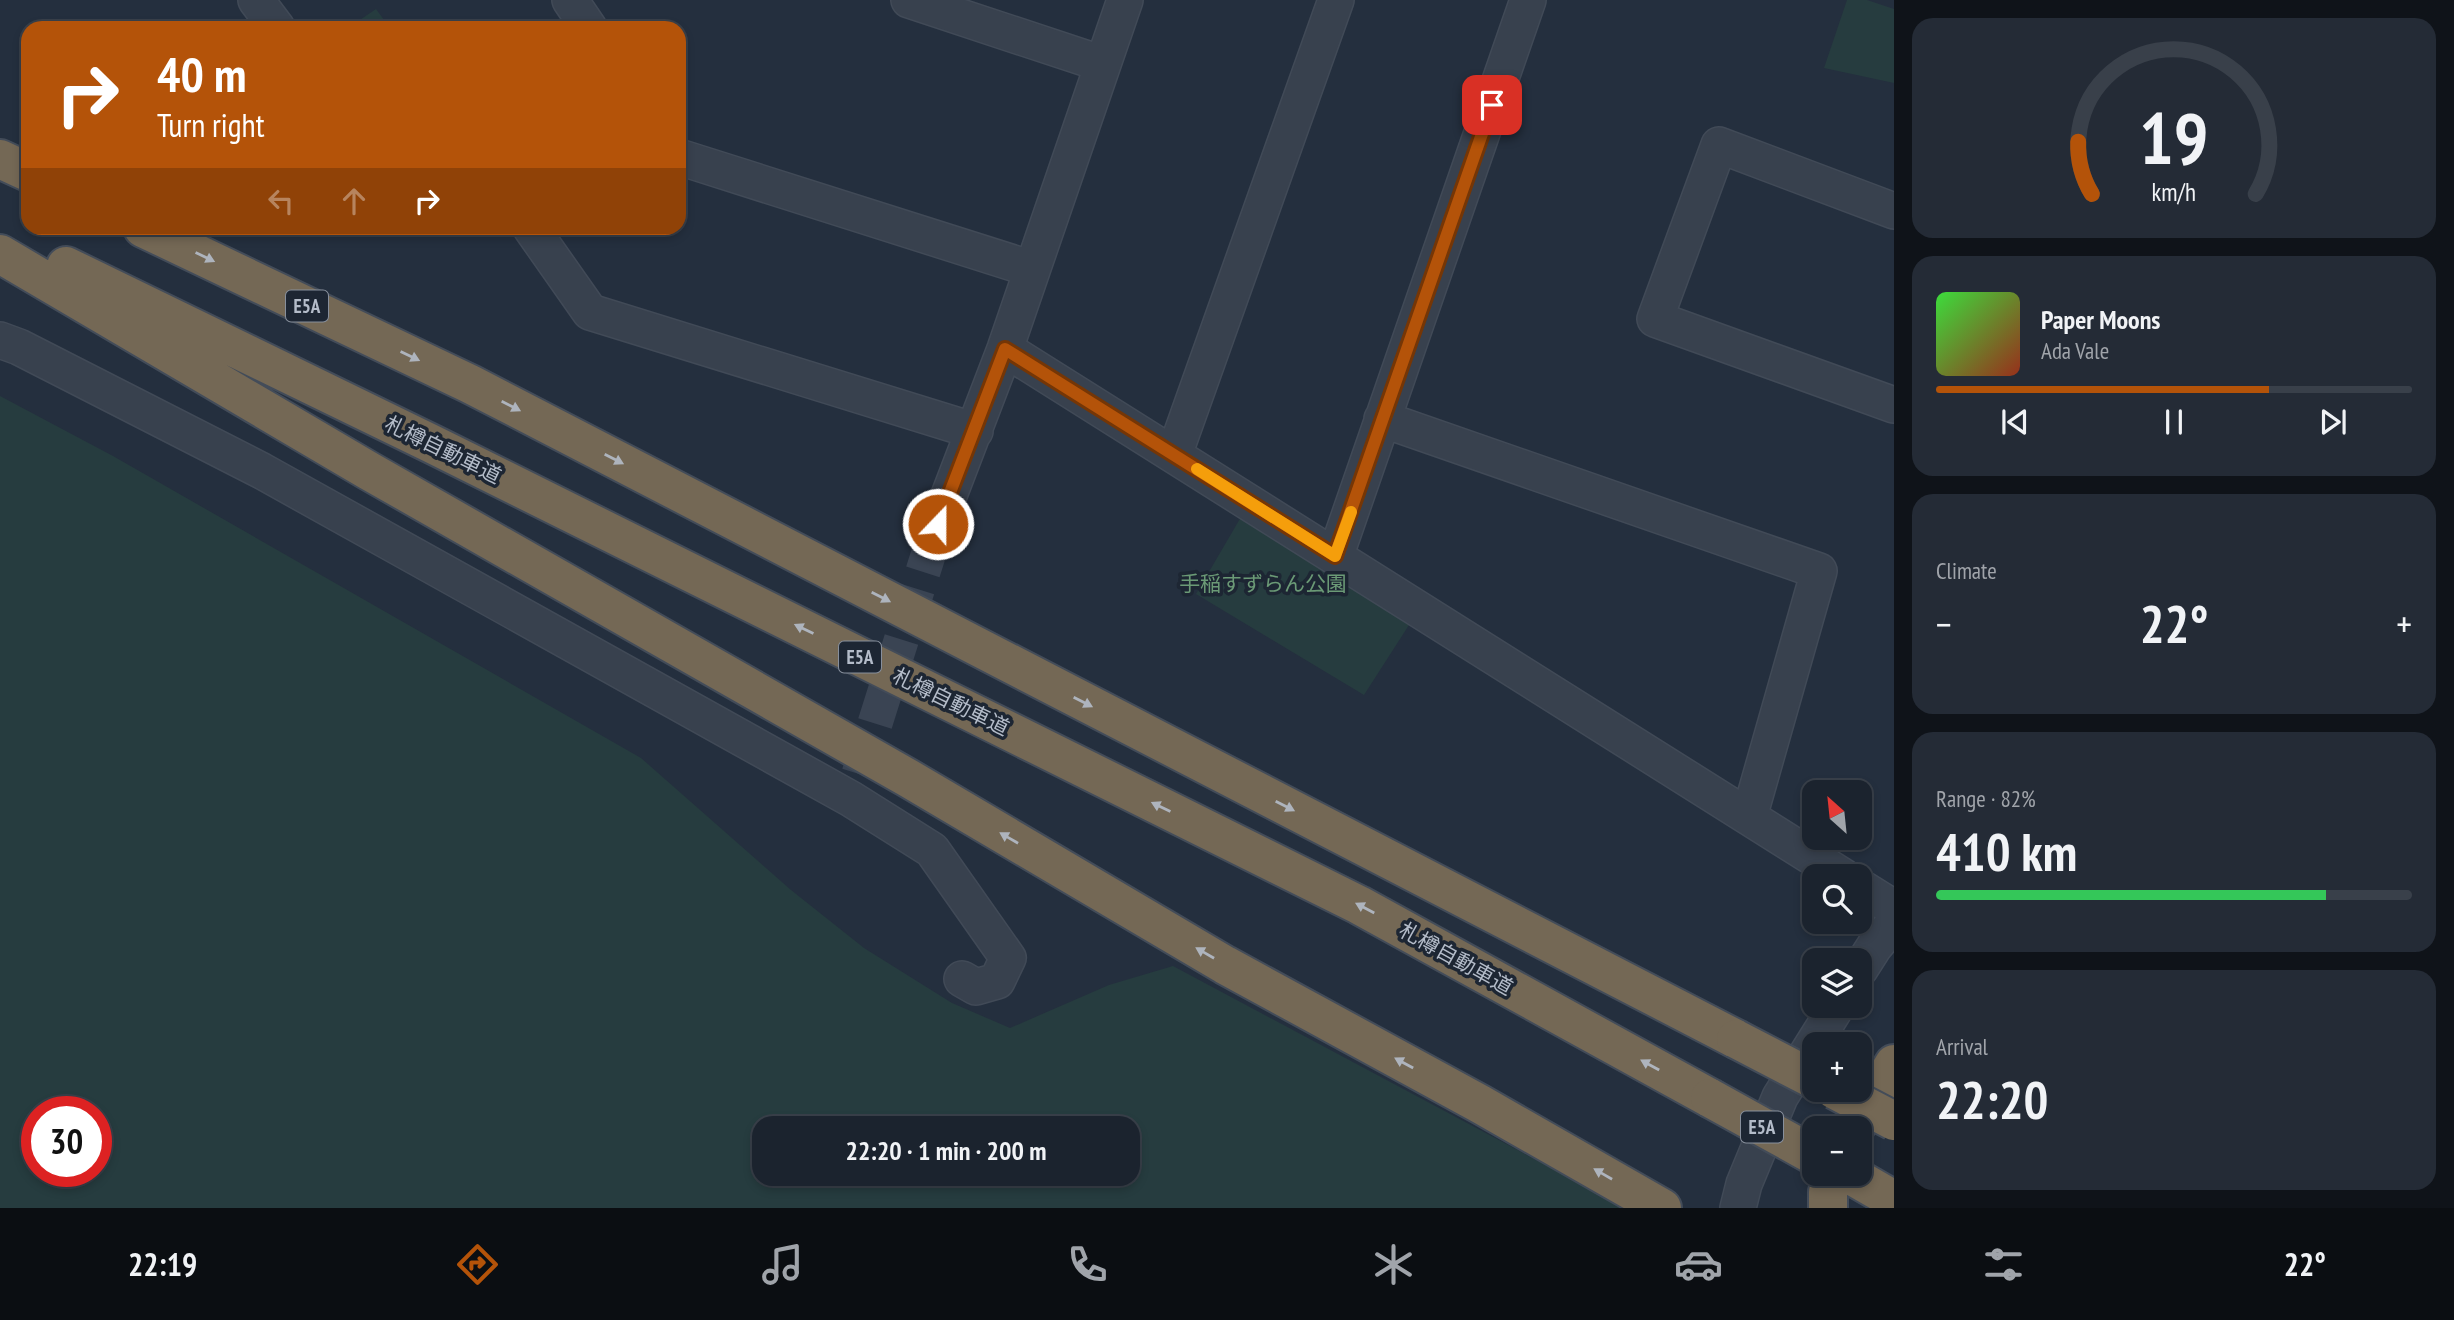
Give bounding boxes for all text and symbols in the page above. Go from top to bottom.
text: 40 m [157,42,246,106]
icon: right [42,49,133,140]
pin [1462,75,1522,135]
icon: arrive [1473,86,1511,124]
text: 19 [2139,90,2209,184]
text: Turn right [157,104,265,146]
text: km/h [2152,176,2196,208]
icon: left [262,182,300,220]
icon: ahead [335,182,373,220]
icon: right [408,182,446,220]
one-way arrow [195,251,215,263]
road number: E5A [286,290,328,322]
text: Paper Moons [2041,303,2160,336]
text: Ada Vale [2041,336,2109,365]
one-way arrow [400,350,420,361]
one-way arrow [502,400,521,412]
icon: previous [1996,403,2034,441]
icon: pause [2155,403,2193,441]
icon: next [2314,403,2352,441]
street label: 札樽自動車道 [381,410,506,489]
one-way arrow [604,453,624,465]
position arrow [901,487,975,561]
text: Climate [1936,556,1997,585]
park label: 手稲すずらん公園 [1179,570,1347,597]
text: 22° [2140,590,2208,657]
one-way arrow [871,591,891,603]
text: − [1936,599,1952,648]
text: + [2396,599,2412,648]
one-way arrow [794,623,814,634]
road number: E5A [839,642,881,672]
street label: 札樽自動車道 [889,662,1014,741]
one-way arrow [1073,696,1093,707]
north arrow [1802,780,1872,850]
map controls [1802,780,1872,1186]
text: Range · 82% [1936,784,2036,813]
one-way arrow [1275,800,1295,812]
one-way arrow [1151,801,1171,812]
text: 410 km [1936,818,2077,885]
one-way arrow [999,832,1019,844]
button: search [1802,864,1872,934]
one-way arrow [1354,903,1374,915]
street label: 札樽自動車道 [1395,916,1518,1001]
one-way arrow [1196,947,1215,959]
button: layers [1802,948,1872,1018]
button: + [1802,1032,1872,1102]
text: Arrival [1936,1032,1988,1061]
one-way arrow [1395,1057,1414,1069]
one-way arrow [1640,1059,1660,1071]
text: 22:20 [1936,1066,2048,1133]
speed limit sign: 30 [21,1096,112,1187]
road number: E5A [1741,1112,1783,1142]
button: − [1802,1116,1872,1186]
text: 22:20 · 1 min · 200 m [846,1134,1046,1167]
one-way arrow [1593,1168,1612,1180]
icon: directions [453,1240,502,1289]
icon: music [758,1240,807,1289]
icon: phone [1063,1240,1112,1289]
icon: climate [1369,1240,1418,1289]
icon: car [1674,1240,1723,1289]
icon: filters [1979,1240,2028,1289]
text: 22:19 [128,1243,197,1285]
text: 22° [2284,1243,2326,1285]

